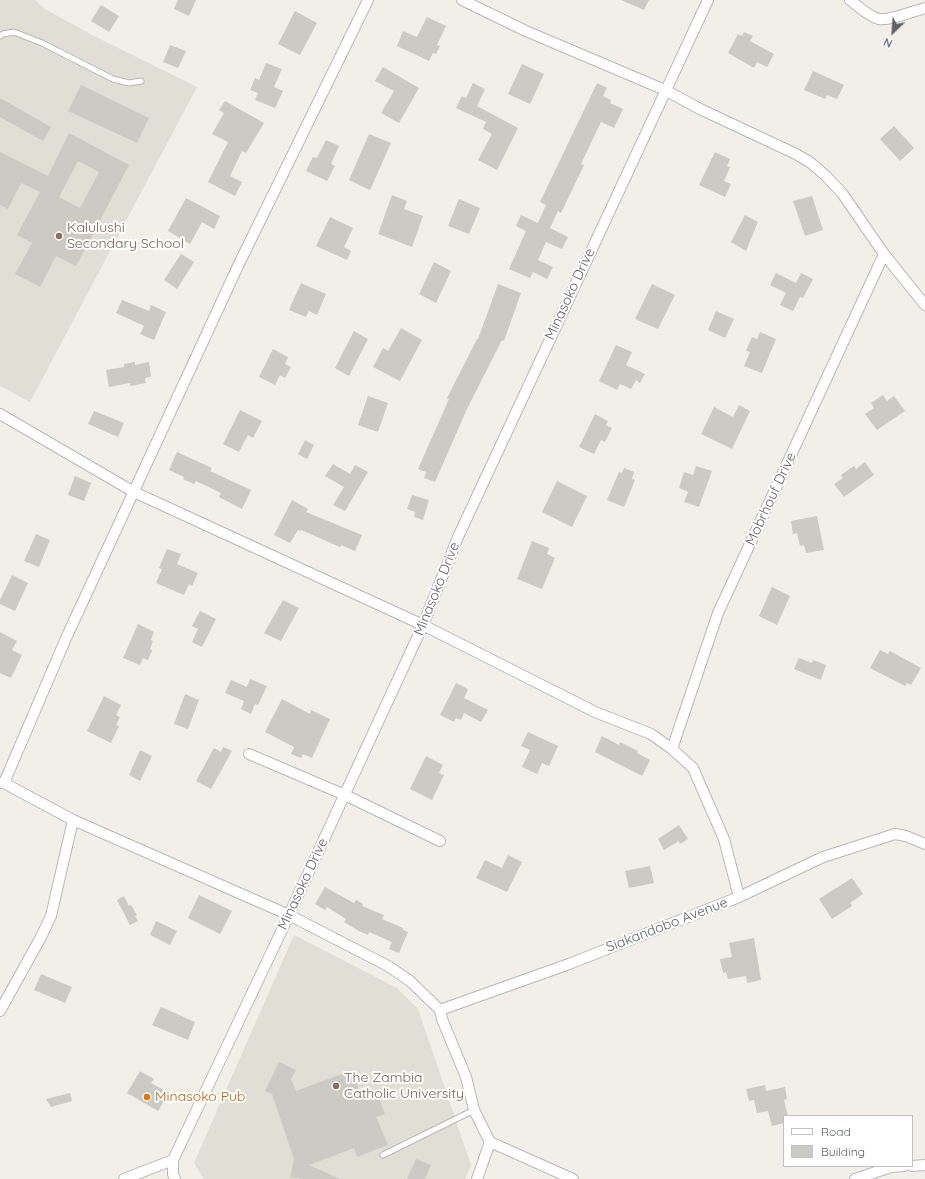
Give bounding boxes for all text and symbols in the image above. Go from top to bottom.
north arrow [873,12,913,52]
text: N [881,35,895,51]
place label: Kalulushi Secondary School [67,220,184,252]
marker: Kalulushi Secondary School [54,231,64,241]
street label: Minasoko Drive [541,245,599,343]
street label: Mobrhouf Drive [742,450,800,548]
street label: Minasoko Drive [411,540,463,638]
street label: Minasoko Drive [274,835,332,933]
street label: Siakandobo Avenue [604,894,730,956]
place label: The Zambia Catholic University [344,1070,464,1102]
marker: The Zambia Catholic University [331,1081,341,1091]
place label: Minasoko Pub [155,1089,245,1105]
marker: Minasoko Pub [142,1092,152,1102]
legend [783,1115,913,1167]
text: Road [821,1124,851,1139]
text: Building [821,1144,865,1159]

